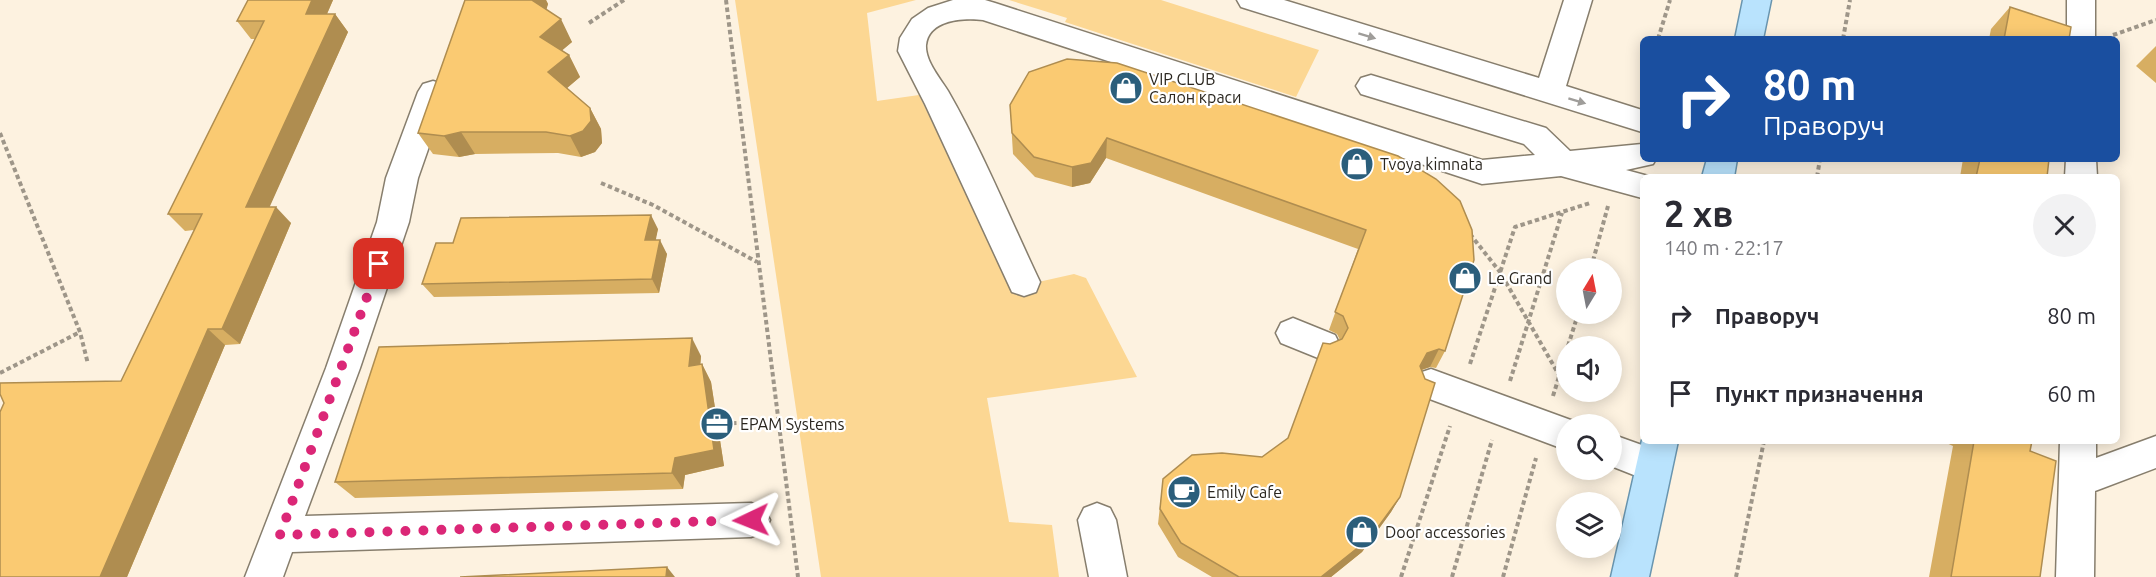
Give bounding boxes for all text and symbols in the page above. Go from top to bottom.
one-way arrow [1358,31,1376,41]
icon: right [1664,60,1742,138]
text: 80 m [1763,61,1857,108]
shop icon: VIP CLUB Салон краси [1108,70,1144,106]
place label: VIP CLUB Салон краси [1149,70,1242,106]
one-way arrow [1568,97,1586,106]
text: Праворуч [1763,110,1885,140]
shop icon: Tvoya kimnata [1339,146,1375,182]
place label: Tvoya kimnata [1380,155,1483,173]
text: 2 хв [1664,193,1733,234]
button: close [2033,194,2096,257]
text: 140 m · 22:17 [1664,236,1784,259]
pin [353,238,404,289]
icon: arrive [362,247,395,280]
north arrow [1556,258,1622,324]
map controls [1556,258,1622,558]
shop icon: Le Grand [1447,260,1483,296]
place label: Le Grand [1488,269,1552,287]
icon: right [1664,299,1697,332]
text: Праворуч [1715,303,1819,328]
text: 80 m [2047,303,2096,328]
button: sound [1556,336,1622,402]
icon: arrive [1664,377,1697,410]
text: Пункт призначення [1715,381,1924,406]
text: 60 m [2047,381,2096,406]
office icon: EPAM Systems [699,406,735,442]
button: search [1556,414,1622,480]
place label: EPAM Systems [740,415,845,433]
cafe icon: Emily Cafe [1166,474,1202,510]
place label: Emily Cafe [1207,483,1282,501]
position arrow [719,488,783,552]
button: layers [1556,492,1622,558]
shop icon: Door accessories [1344,514,1380,550]
place label: Door accessories [1385,523,1506,541]

